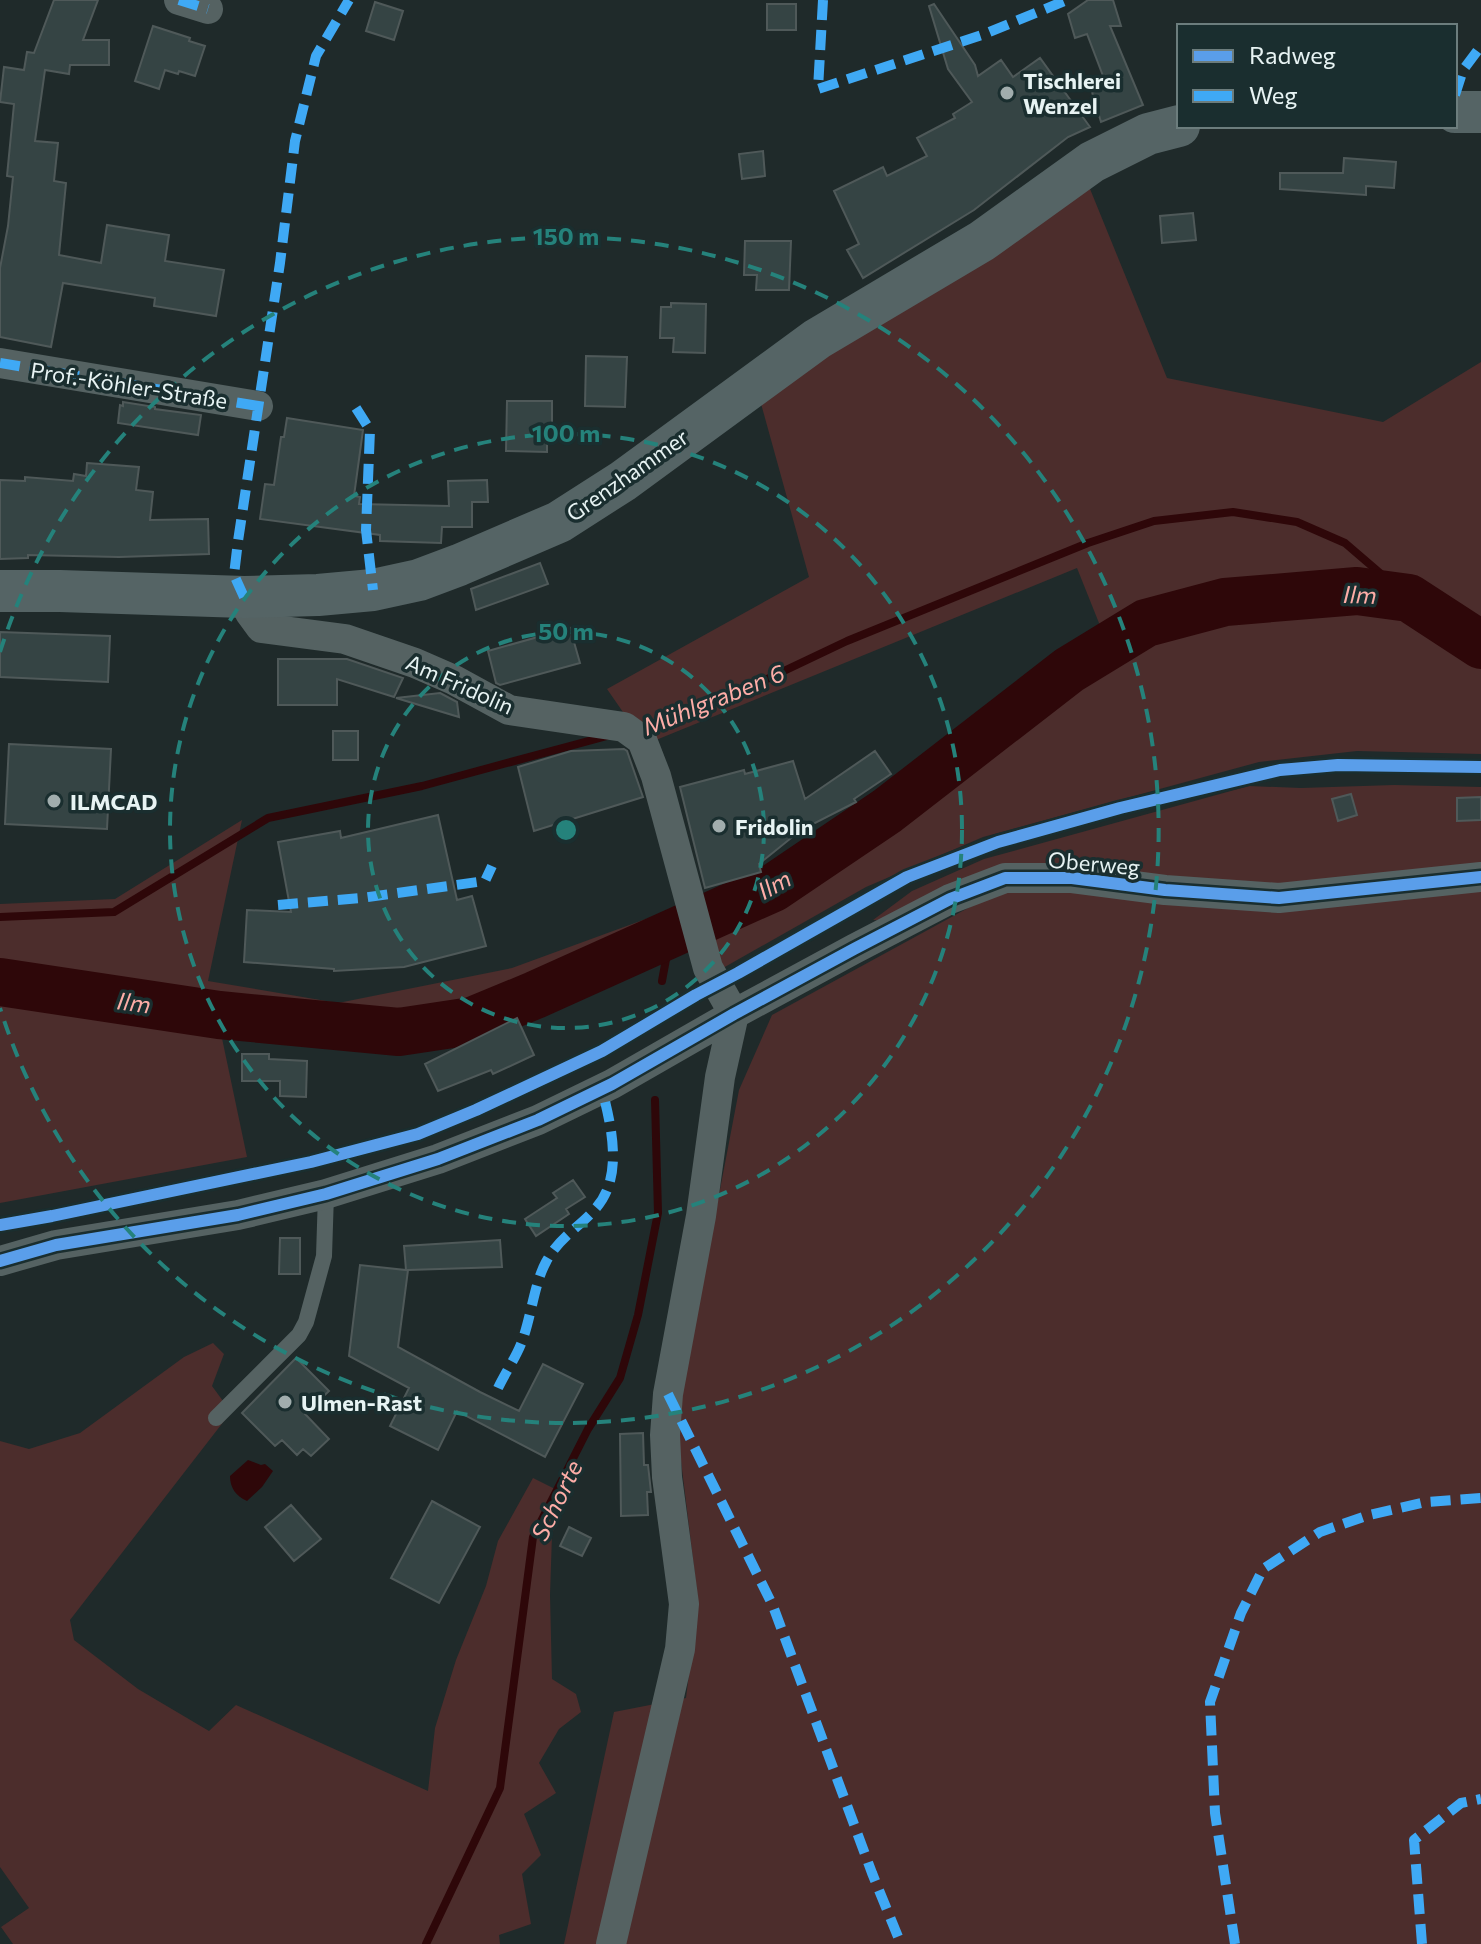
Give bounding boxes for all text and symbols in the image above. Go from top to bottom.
legend [1177,24,1457,128]
text: Radweg [1249,40,1336,69]
place label: Tischlerei Wenzel [1023,67,1121,119]
text: Weg [1249,80,1297,109]
marker: Tischlerei Wenzel [998,84,1016,102]
text: 150 m [533,221,599,250]
street label: Prof.-Köhler-Straße [29,356,229,414]
text: 100 m [532,418,600,447]
street label: Grenzhammer [561,423,693,527]
water label: Ilm [1343,579,1377,609]
text: 50 m [538,616,594,645]
street label: Am Fridolin [402,648,518,720]
water label: Mühlgraben 6 [638,657,789,741]
place label: ILMCAD [70,788,158,815]
marker: ILMCAD [45,792,63,810]
place label: Fridolin [735,813,814,840]
centre of rings [552,816,580,844]
marker: Fridolin [710,817,728,835]
street label: Oberweg [1047,846,1141,880]
water label: Ilm [752,863,796,905]
water label: Ilm [115,985,153,1019]
place label: Ulmen-Rast [301,1389,422,1416]
marker: Ulmen-Rast [276,1393,294,1411]
water label: Schorte [524,1455,588,1545]

